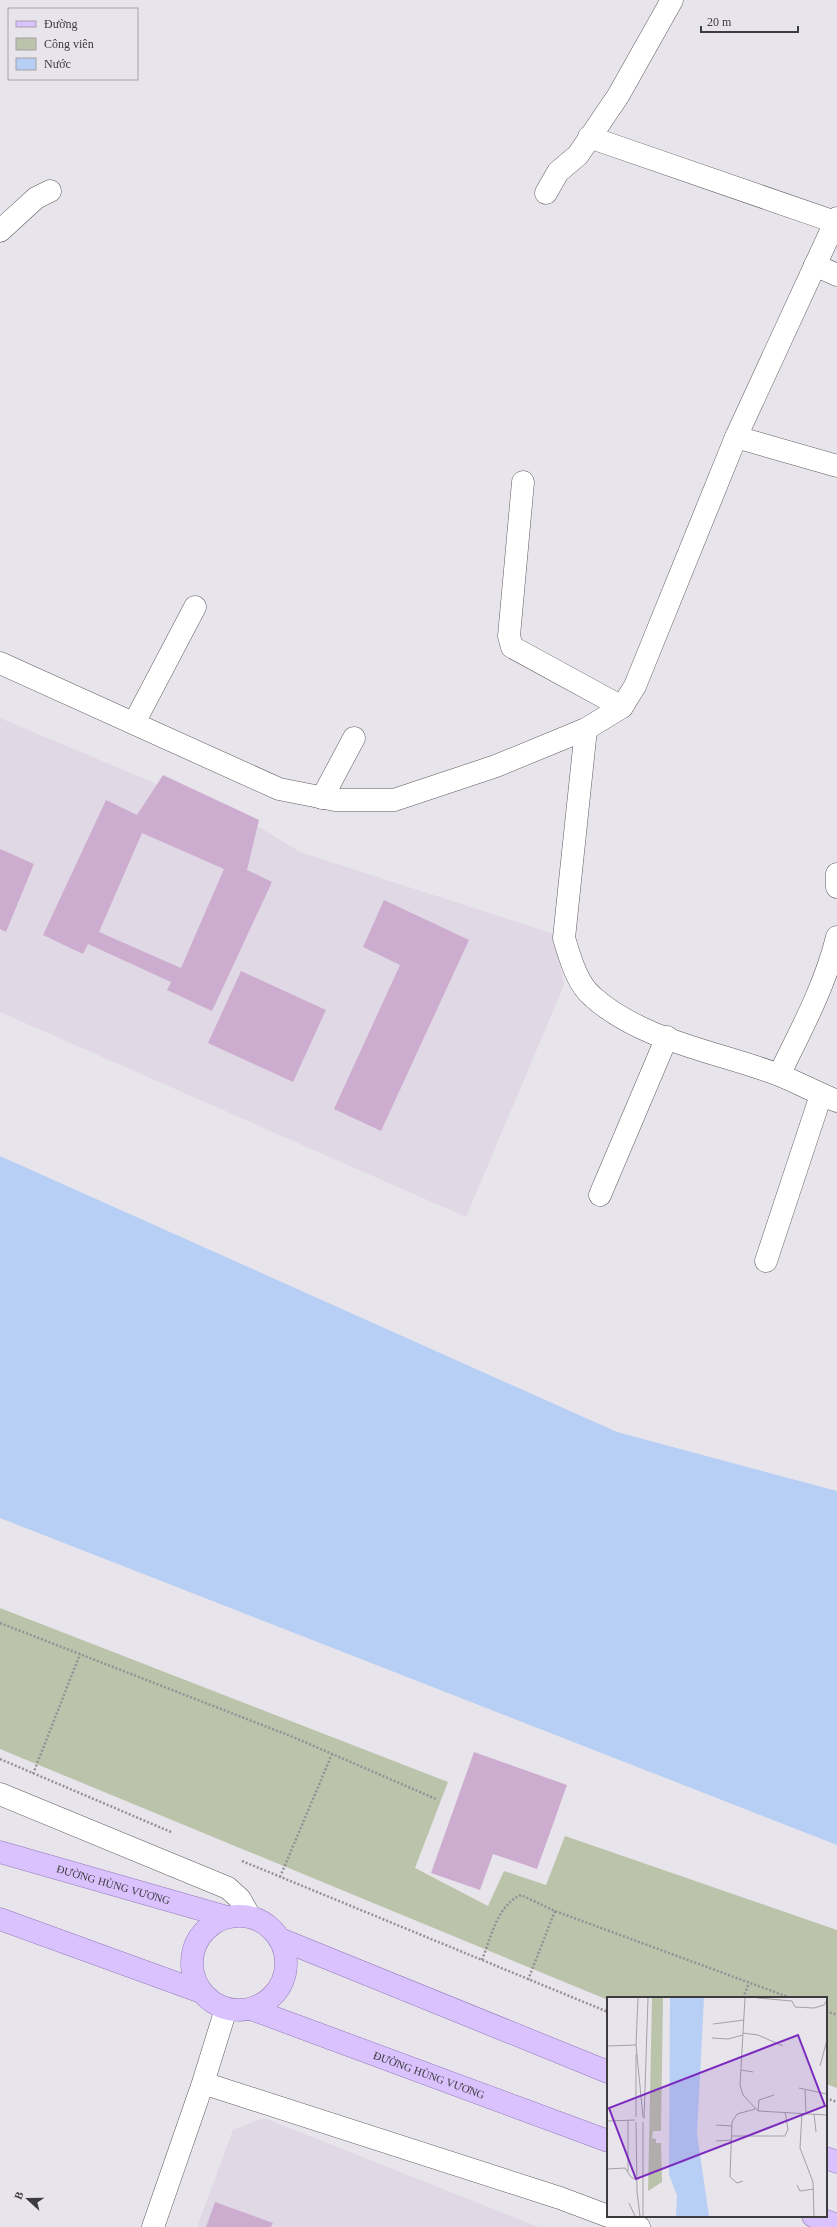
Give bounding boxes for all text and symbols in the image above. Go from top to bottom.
legend [8,8,138,80]
scale bar [701,8,798,34]
text: 20 m [707,15,732,29]
text: Đường [44,17,78,31]
text: Công viên [44,37,94,51]
text: Nước [44,57,71,71]
street label: ĐƯỜNG HÙNG VƯƠNG [55,1862,172,1906]
inset map [607,1997,827,2217]
street label: ĐƯỜNG HÙNG VƯƠNG [372,2049,487,2101]
north arrow [8,2179,48,2219]
text: B [12,2189,26,2201]

